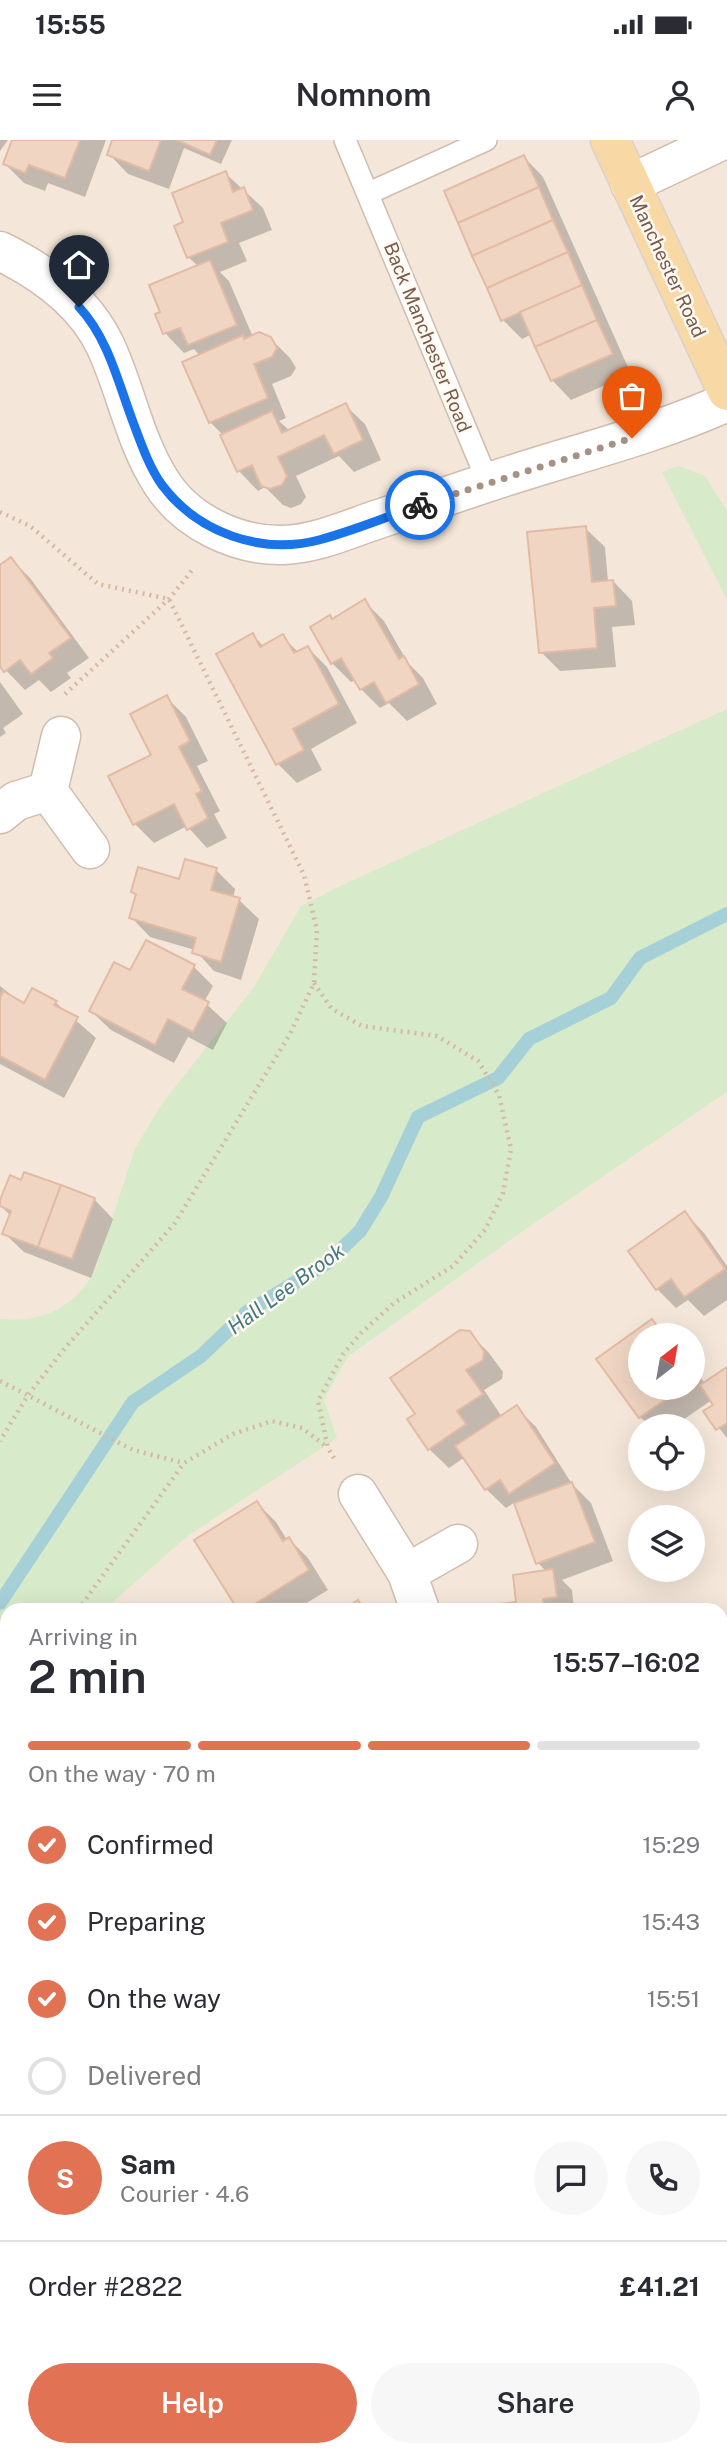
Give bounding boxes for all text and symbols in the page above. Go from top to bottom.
text: 15:55 [35,9,106,40]
icon: menu [28,76,66,114]
text: Nomnom [296,76,431,113]
icon: person [661,76,699,114]
street label: Manchester Road [625,191,711,341]
pin [49,235,109,307]
street label: Back Manchester Road [380,239,476,435]
icon: home [60,246,98,284]
pin [602,366,662,438]
icon: bag [613,377,651,415]
courier [385,470,455,540]
icon: bike [401,486,439,524]
water label: Hall Lee Brook [222,1237,350,1339]
north arrow [628,1323,705,1400]
map controls [628,1323,705,1582]
button: locate [628,1414,705,1491]
button: layers [628,1505,705,1582]
text: Arriving in [28,1623,138,1650]
text: 15:57–16:02 [553,1647,700,1678]
text: 2 min [28,1649,147,1703]
text: On the way · 70 m [28,1760,216,1787]
icon: check [28,1826,66,1864]
text: Confirmed [87,1829,214,1860]
text: 15:29 [642,1831,700,1858]
icon: check [28,1903,66,1941]
text: Preparing [87,1906,206,1937]
text: 15:43 [642,1908,700,1935]
icon: check [28,1980,66,2018]
text: On the way [87,1983,221,2014]
text: 15:51 [647,1985,700,2012]
text: Delivered [87,2060,202,2091]
button: chat [534,2141,608,2215]
button: phone [626,2141,700,2215]
text: Sam [120,2149,176,2180]
text: S [56,2163,74,2194]
text: Courier · 4.6 [120,2180,249,2207]
text: Order #2822 [28,2271,183,2302]
text: £41.21 [620,2271,700,2302]
button: Help [28,2363,357,2443]
button: Share [371,2363,700,2443]

